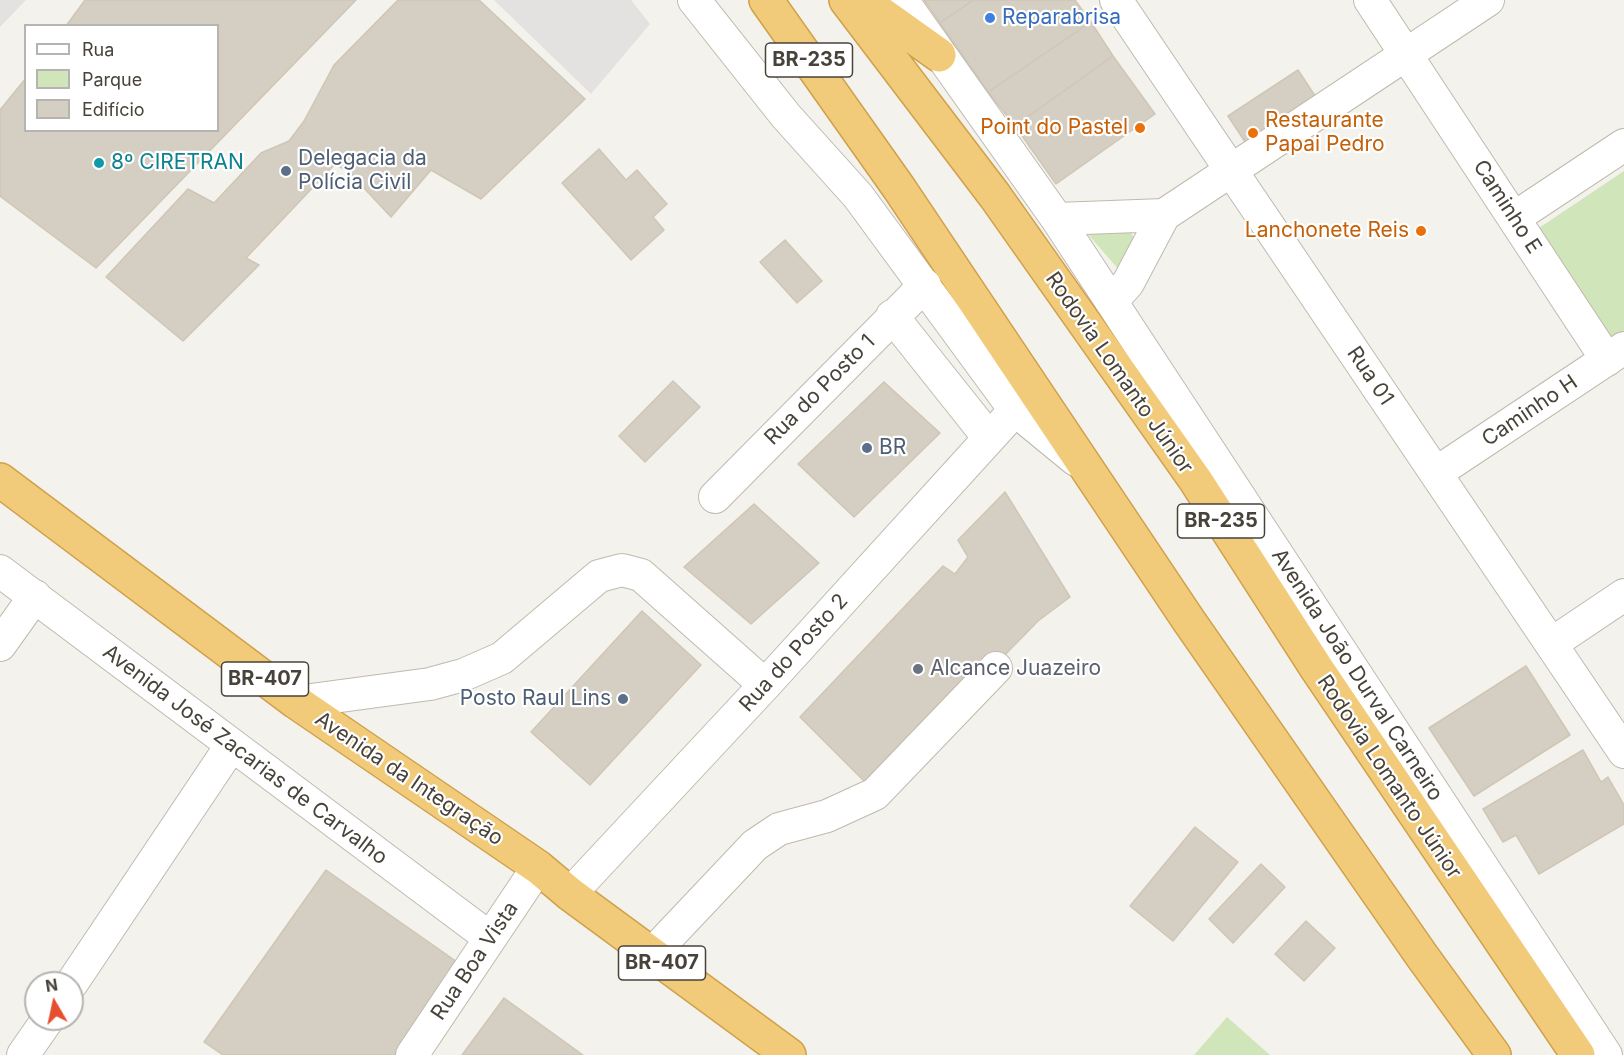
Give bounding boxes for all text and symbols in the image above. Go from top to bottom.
place label: Reparabrisa [1002,5,1121,31]
marker: Reparabrisa [983,11,997,25]
legend [24,24,219,132]
text: Rua [82,39,114,60]
road number: BR-235 [766,43,852,77]
text: Parque [82,69,142,90]
text: Edifício [82,99,145,120]
place label: Restaurante Papai Pedro [1265,108,1385,158]
place label: Point do Pastel [980,115,1128,141]
marker: Point do Pastel [1133,121,1147,135]
marker: Restaurante Papai Pedro [1246,126,1260,140]
place label: Delegacia da Polícia Civil [298,146,427,196]
place label: 8º CIRETRAN [111,150,244,176]
street label: Caminho E [1467,155,1547,259]
marker: 8º CIRETRAN [92,156,106,170]
marker: Delegacia da Polícia Civil [279,164,293,178]
place label: Lanchonete Reis [1245,218,1409,244]
marker: Lanchonete Reis [1414,224,1428,238]
street label: Rodovia Lomanto Júnior [1040,267,1198,479]
street label: Rua do Posto 1 [760,330,880,450]
street label: Rua 01 [1341,342,1399,410]
street label: Caminho H [1478,370,1582,452]
place label: BR [879,435,906,461]
marker: BR [860,441,874,455]
road number: BR-235 [1178,504,1264,538]
street label: Avenida João Durval Carneiro [1266,544,1448,806]
street label: Rua do Posto 2 [734,589,854,717]
street label: Avenida José Zacarias de Carvalho [98,640,392,870]
place label: Alcance Juazeiro [930,656,1101,682]
road number: BR-407 [222,662,308,696]
marker: Alcance Juazeiro [911,662,925,676]
street label: Rodovia Lomanto Júnior [1311,670,1467,884]
place label: Posto Raul Lins [460,686,611,712]
marker: Posto Raul Lins [616,692,630,706]
street label: Avenida da Integração [310,707,508,851]
street label: Rua Boa Vista [426,897,524,1025]
road number: BR-407 [618,946,706,980]
north arrow [24,971,84,1031]
text: N [44,974,59,996]

